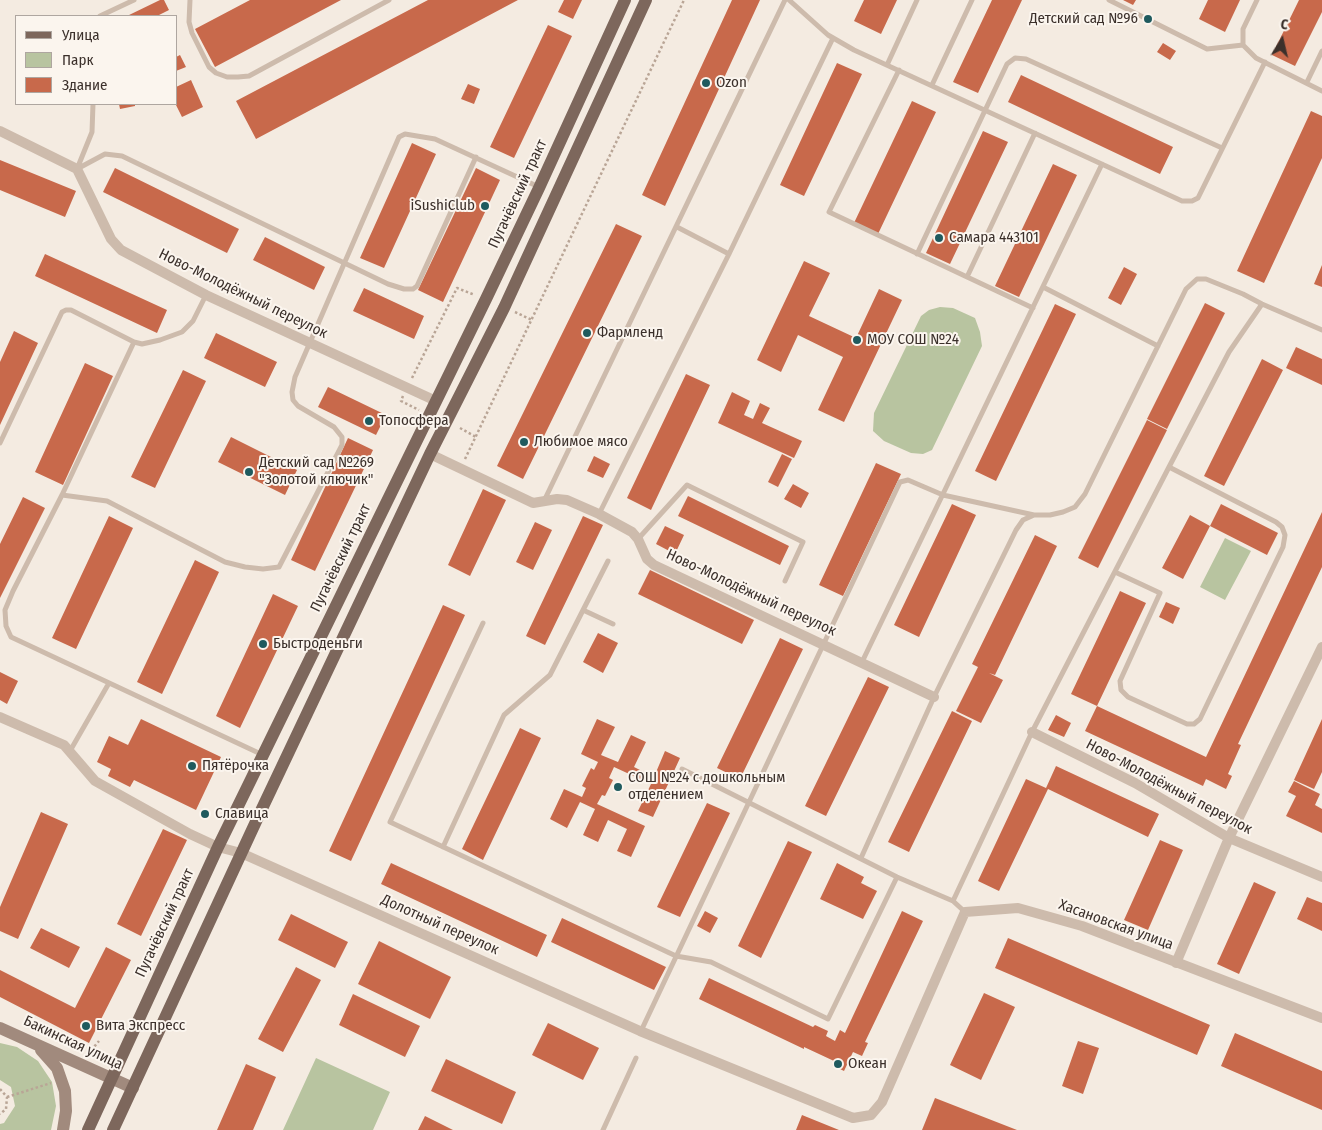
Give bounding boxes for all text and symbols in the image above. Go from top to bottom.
place label: Детский сад №96 [1029,10,1138,28]
marker: Детский сад №96 [1142,13,1154,25]
legend [15,15,178,105]
north arrow [1257,15,1307,65]
text: С [1279,16,1289,34]
text: Улица [62,26,100,44]
text: Парк [62,51,93,69]
place label: Ozon [716,74,747,92]
text: Здание [62,76,108,94]
marker: Ozon [700,77,712,89]
street label: Пугачёвский тракт [485,137,551,251]
place label: iSushiClub [411,197,475,215]
marker: iSushiClub [479,200,491,212]
place label: Самара 443101 [949,229,1039,247]
marker: Самара 443101 [933,232,945,244]
street label: Ново-Молодёжный переулок [156,245,330,343]
place label: Фармленд [597,324,663,342]
marker: Фармленд [581,327,593,339]
place label: МОУ СОШ №24 [867,331,959,349]
marker: МОУ СОШ №24 [851,334,863,346]
place label: Топосфера [379,412,449,430]
marker: Топосфера [363,415,375,427]
place label: Любимое мясо [534,433,628,451]
marker: Любимое мясо [518,436,530,448]
place label: Детский сад №269 "Золотой ключик" [259,454,374,489]
marker: Детский сад №269 "Золотой ключик" [243,466,255,478]
street label: Пугачёвский тракт [307,501,375,615]
street label: Ново-Молодёжный переулок [663,546,839,640]
place label: Быстроденьги [273,635,363,653]
marker: Быстроденьги [257,638,269,650]
street label: Ново-Молодёжный переулок [1083,735,1255,839]
place label: Пятёрочка [202,757,269,775]
marker: Пятёрочка [186,760,198,772]
place label: СОШ №24 с дошкольным отделением [628,769,785,804]
marker: СОШ №24 с дошкольным отделением [612,781,624,793]
place label: Славица [215,805,269,823]
marker: Славица [199,808,211,820]
street label: Пугачёвский тракт [132,866,198,980]
street label: Долотный переулок [378,891,502,959]
street label: Хасановская улица [1056,896,1176,954]
street label: Бакинская улица [21,1012,125,1074]
place label: Вита Экспресс [96,1017,185,1035]
marker: Вита Экспресс [80,1020,92,1032]
place label: Океан [848,1055,887,1073]
marker: Океан [832,1058,844,1070]

